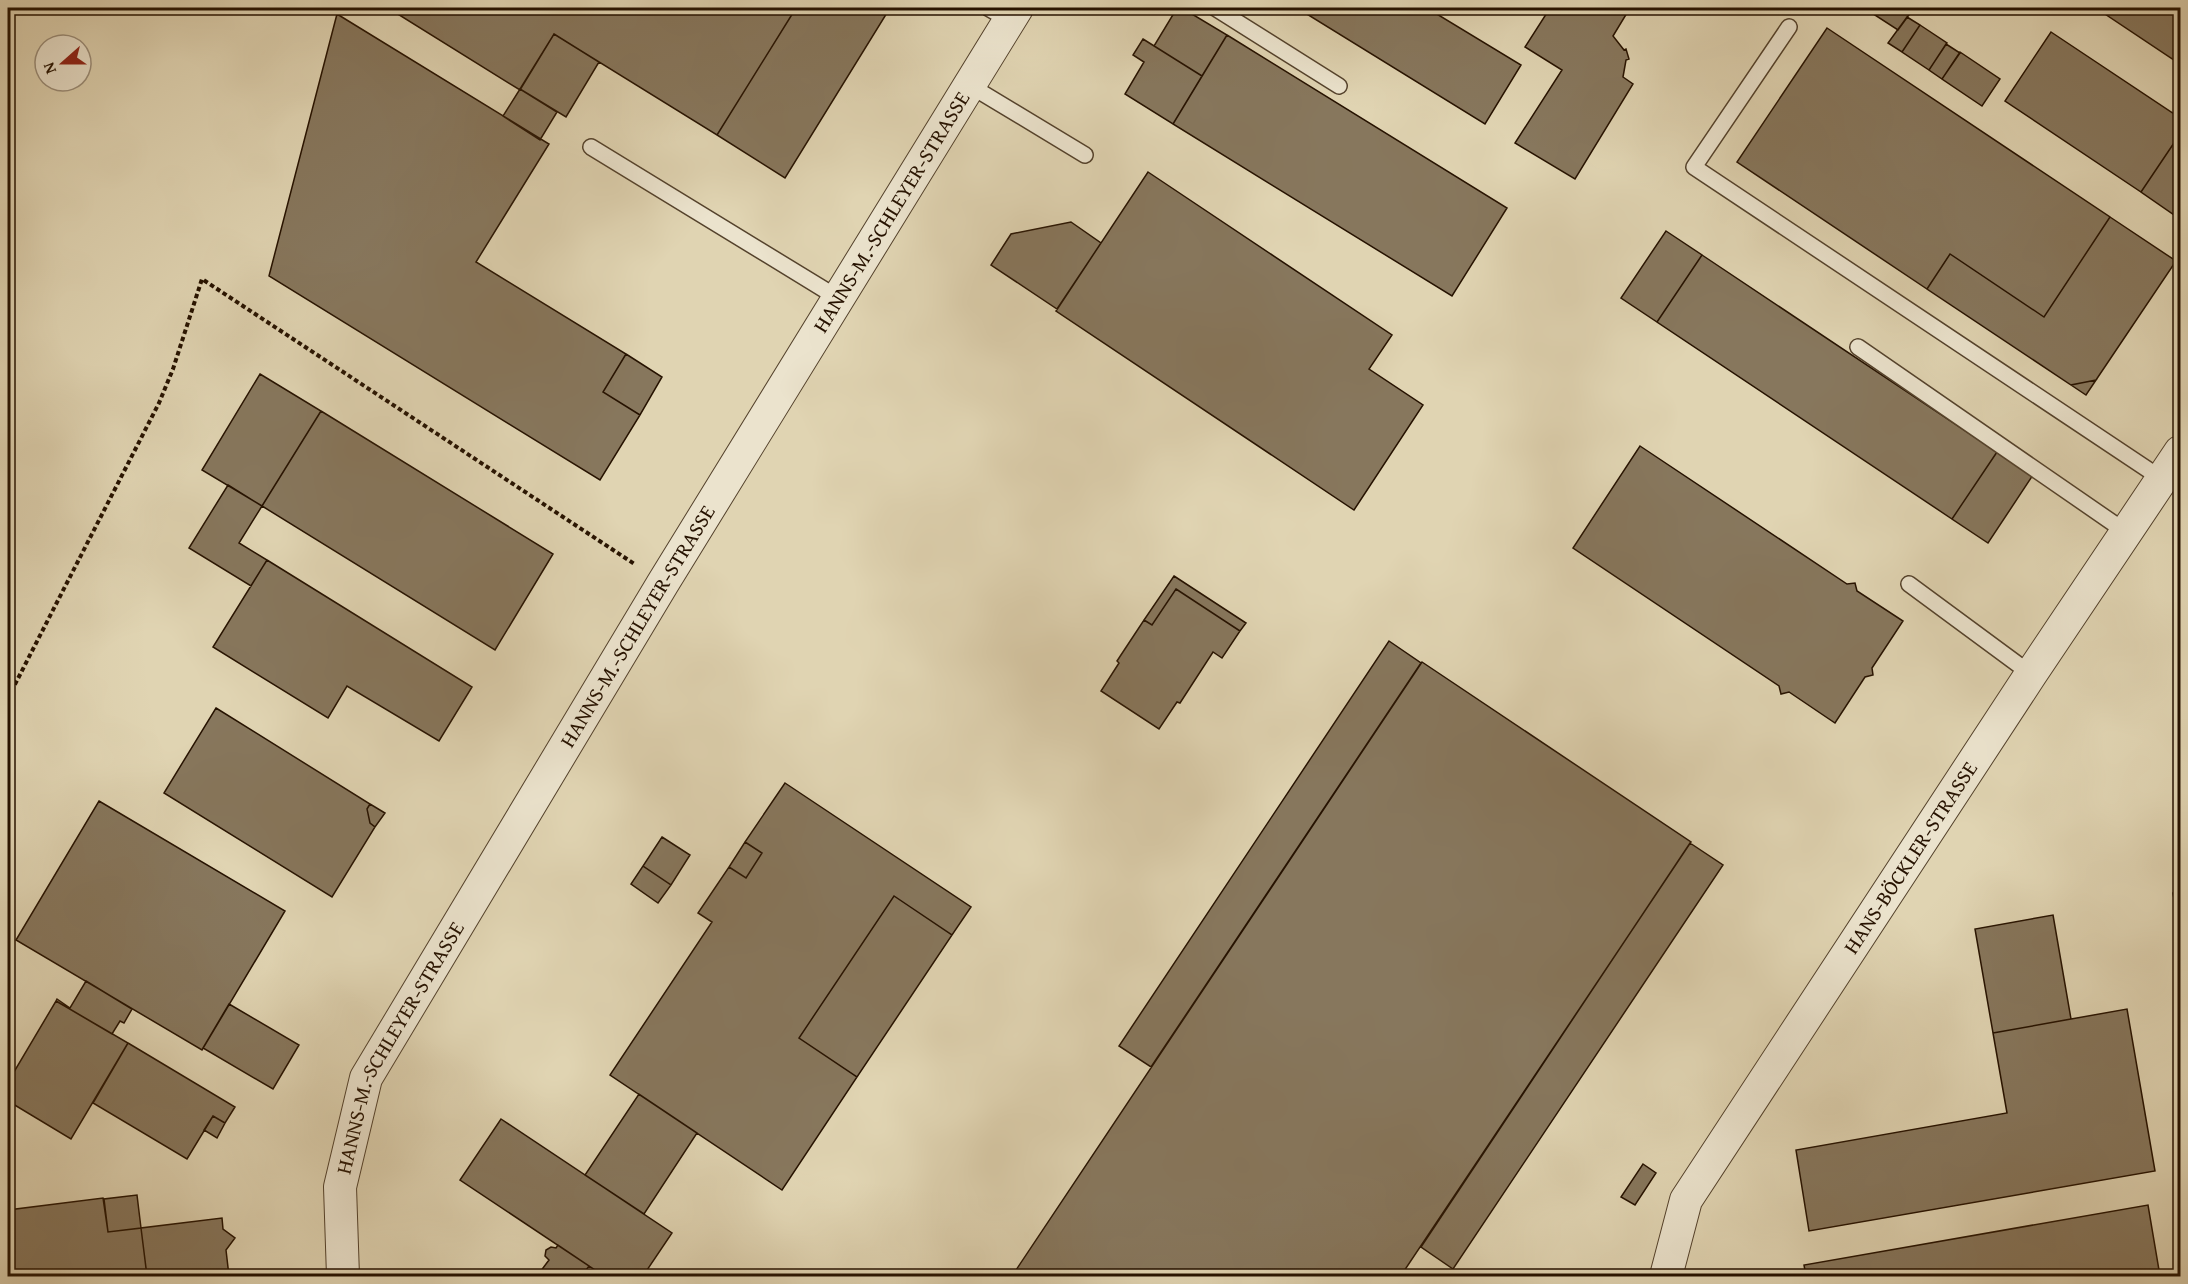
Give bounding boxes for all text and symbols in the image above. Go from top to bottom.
north arrow [33,33,93,93]
text: N [36,59,62,78]
street label: HANNS-M.-SCHLEYER-STRASSE [805,85,977,338]
street label: HANNS-M.-SCHLEYER-STRASSE [552,499,723,753]
street label: HANS-BÖCKLER-STRASSE [1836,755,1985,960]
street label: HANNS-M.-SCHLEYER-STRASSE [328,915,472,1177]

